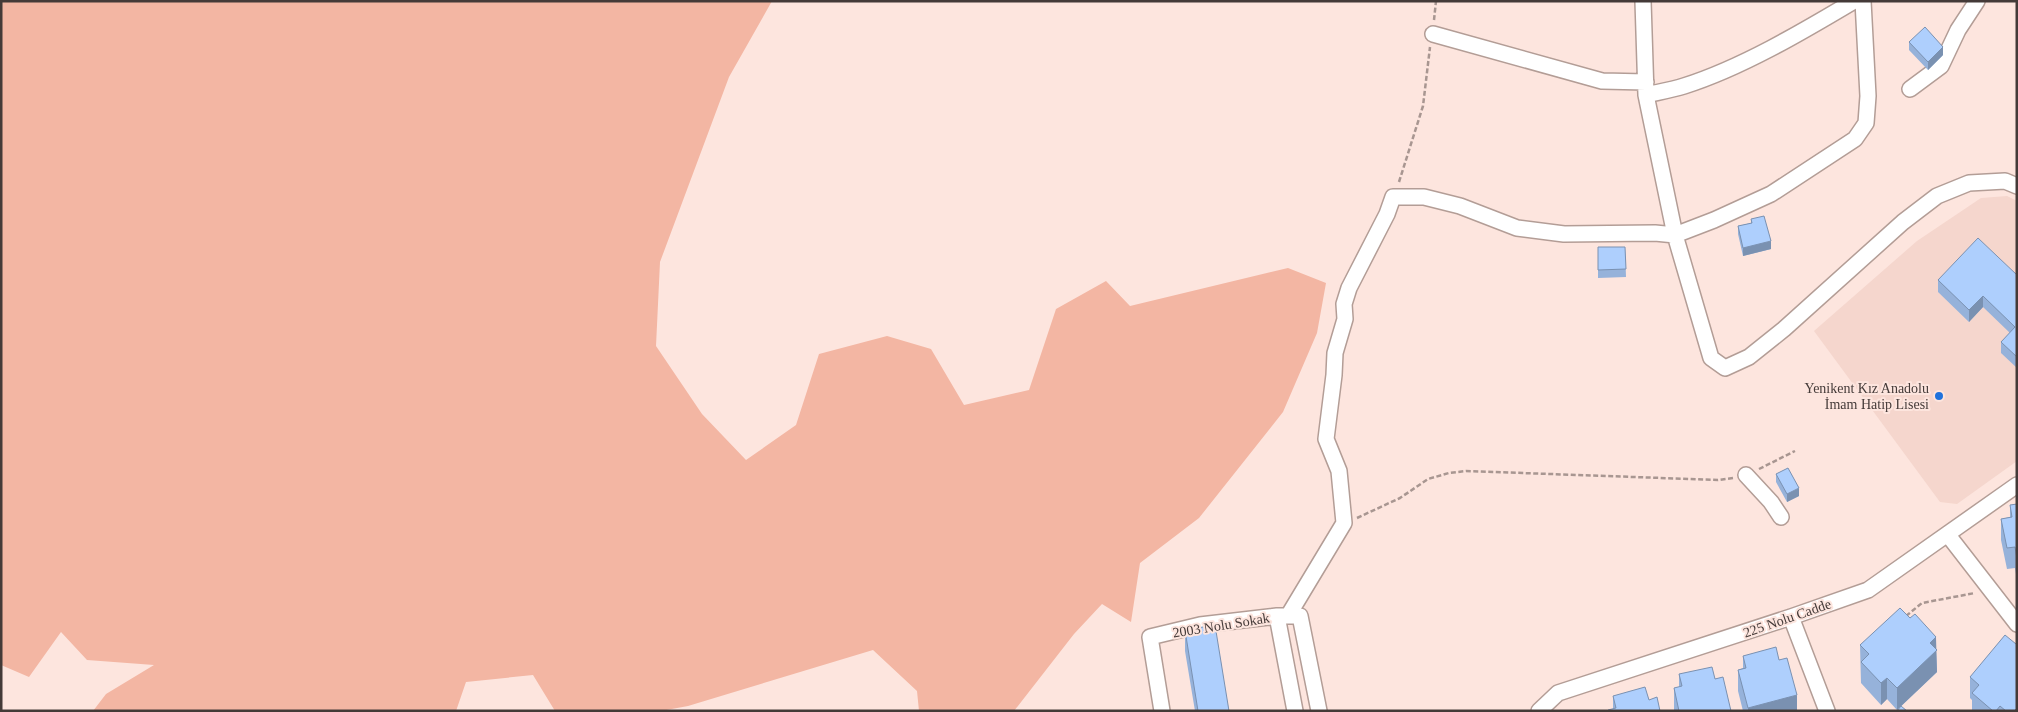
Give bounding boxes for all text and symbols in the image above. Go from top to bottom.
place label: Yenikent Kız Anadolu İmam Hatip Lisesi [1804,381,1929,412]
marker: Yenikent Kız Anadolu İmam Hatip Lisesi [1933,390,1945,402]
street label: 225 Nolu Cadde [1741,596,1833,641]
street label: 2003 Nolu Sokak [1172,610,1271,641]

